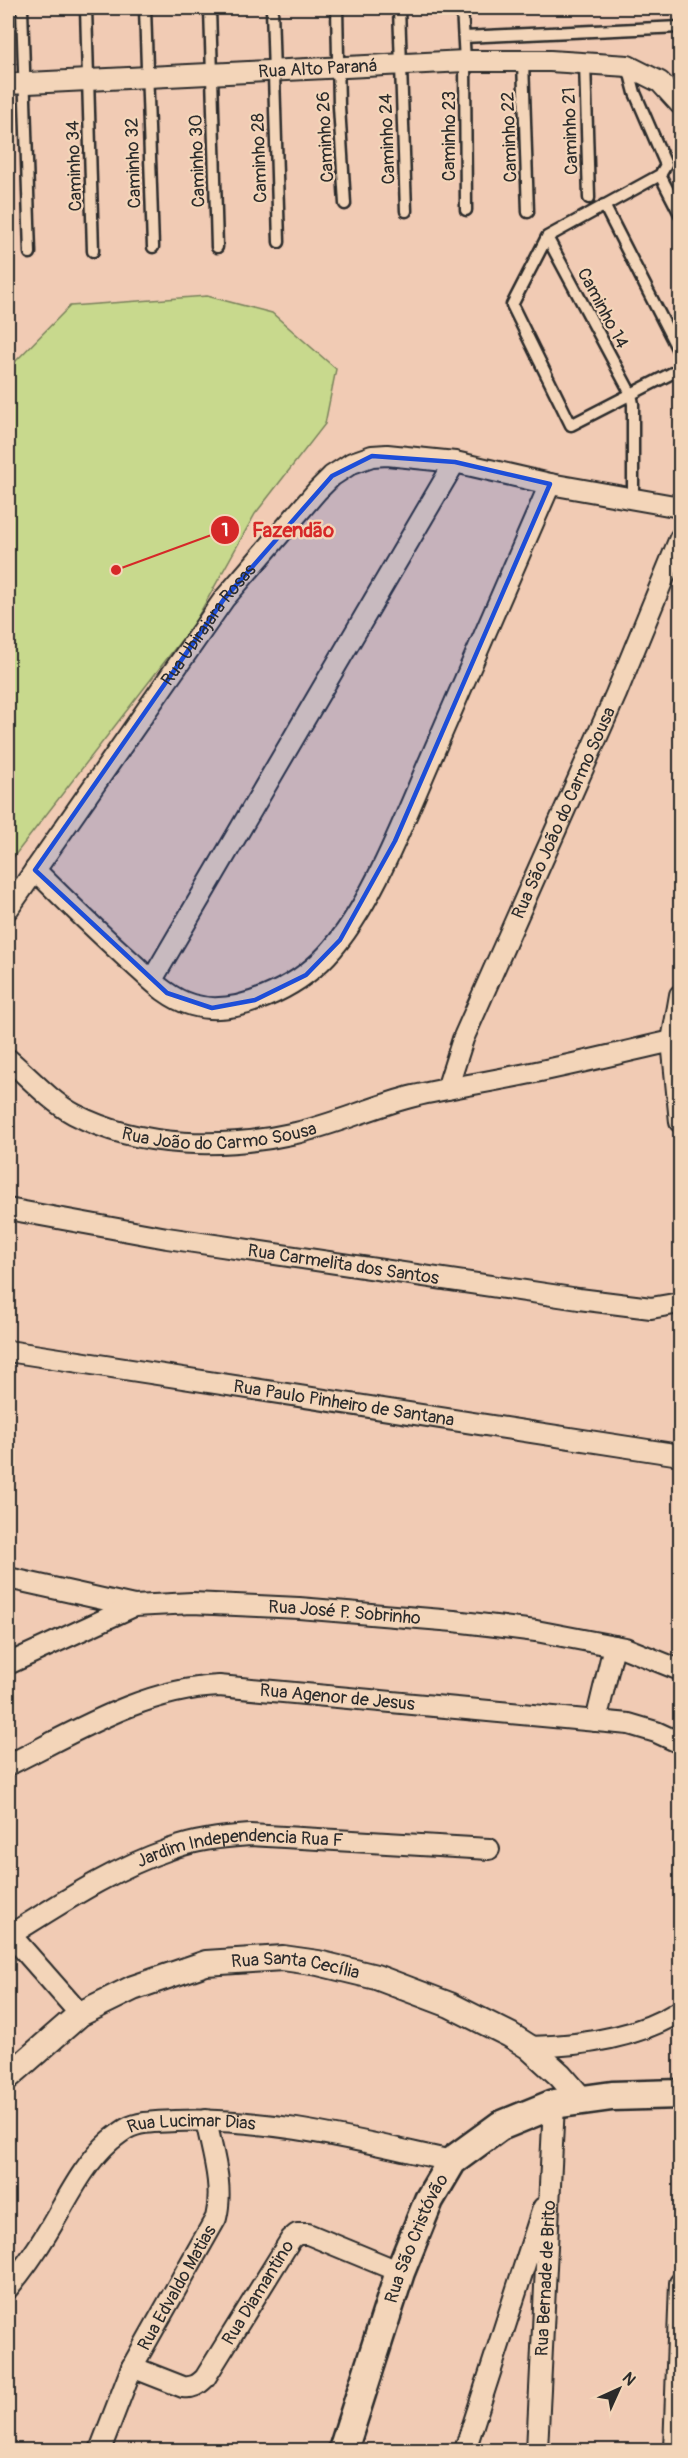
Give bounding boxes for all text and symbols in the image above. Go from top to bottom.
street label: Rua Alto Paraná [258,54,378,83]
street label: Caminho 21 [557,87,584,175]
street label: Caminho 26 [312,91,339,183]
street label: Caminho 23 [438,91,461,181]
street label: Caminho 22 [496,91,523,183]
street label: Caminho 24 [374,92,401,185]
street label: Caminho 28 [246,113,273,203]
street label: Caminho 30 [184,114,211,208]
street label: Caminho 32 [120,117,147,209]
street label: Caminho 34 [61,119,88,212]
street label: Caminho 14 [572,264,634,353]
callout: Fazendão [210,511,346,549]
text: Fazendão [252,518,334,543]
text: 1 [221,519,229,542]
street label: Rua Ubirajara Rosas [156,559,261,690]
street label: Rua São João do Carmo Sousa [507,703,621,923]
street label: Rua João do Carmo Sousa [119,1117,319,1155]
street label: Rua Carmelita dos Santos [246,1239,441,1290]
street label: Rua Paulo Pinheiro de Santana [232,1375,456,1432]
street label: Rua José P. Sobrinho [268,1596,422,1630]
street label: Rua Agenor de Jesus [259,1679,416,1716]
street label: Jardim Independencia Rua F [133,1824,344,1873]
street label: Rua Santa Cecília [230,1947,362,1985]
street label: Rua Lucimar Dias [124,2110,257,2139]
street label: Rua São Cristóvão [380,2170,454,2306]
street label: Rua Bernade de Brito [531,2199,561,2357]
street label: Rua Edvaldo Matias [133,2221,222,2355]
street label: Rua Diamantino [217,2236,300,2350]
north arrow [589,2359,649,2419]
text: N [618,2368,640,2390]

